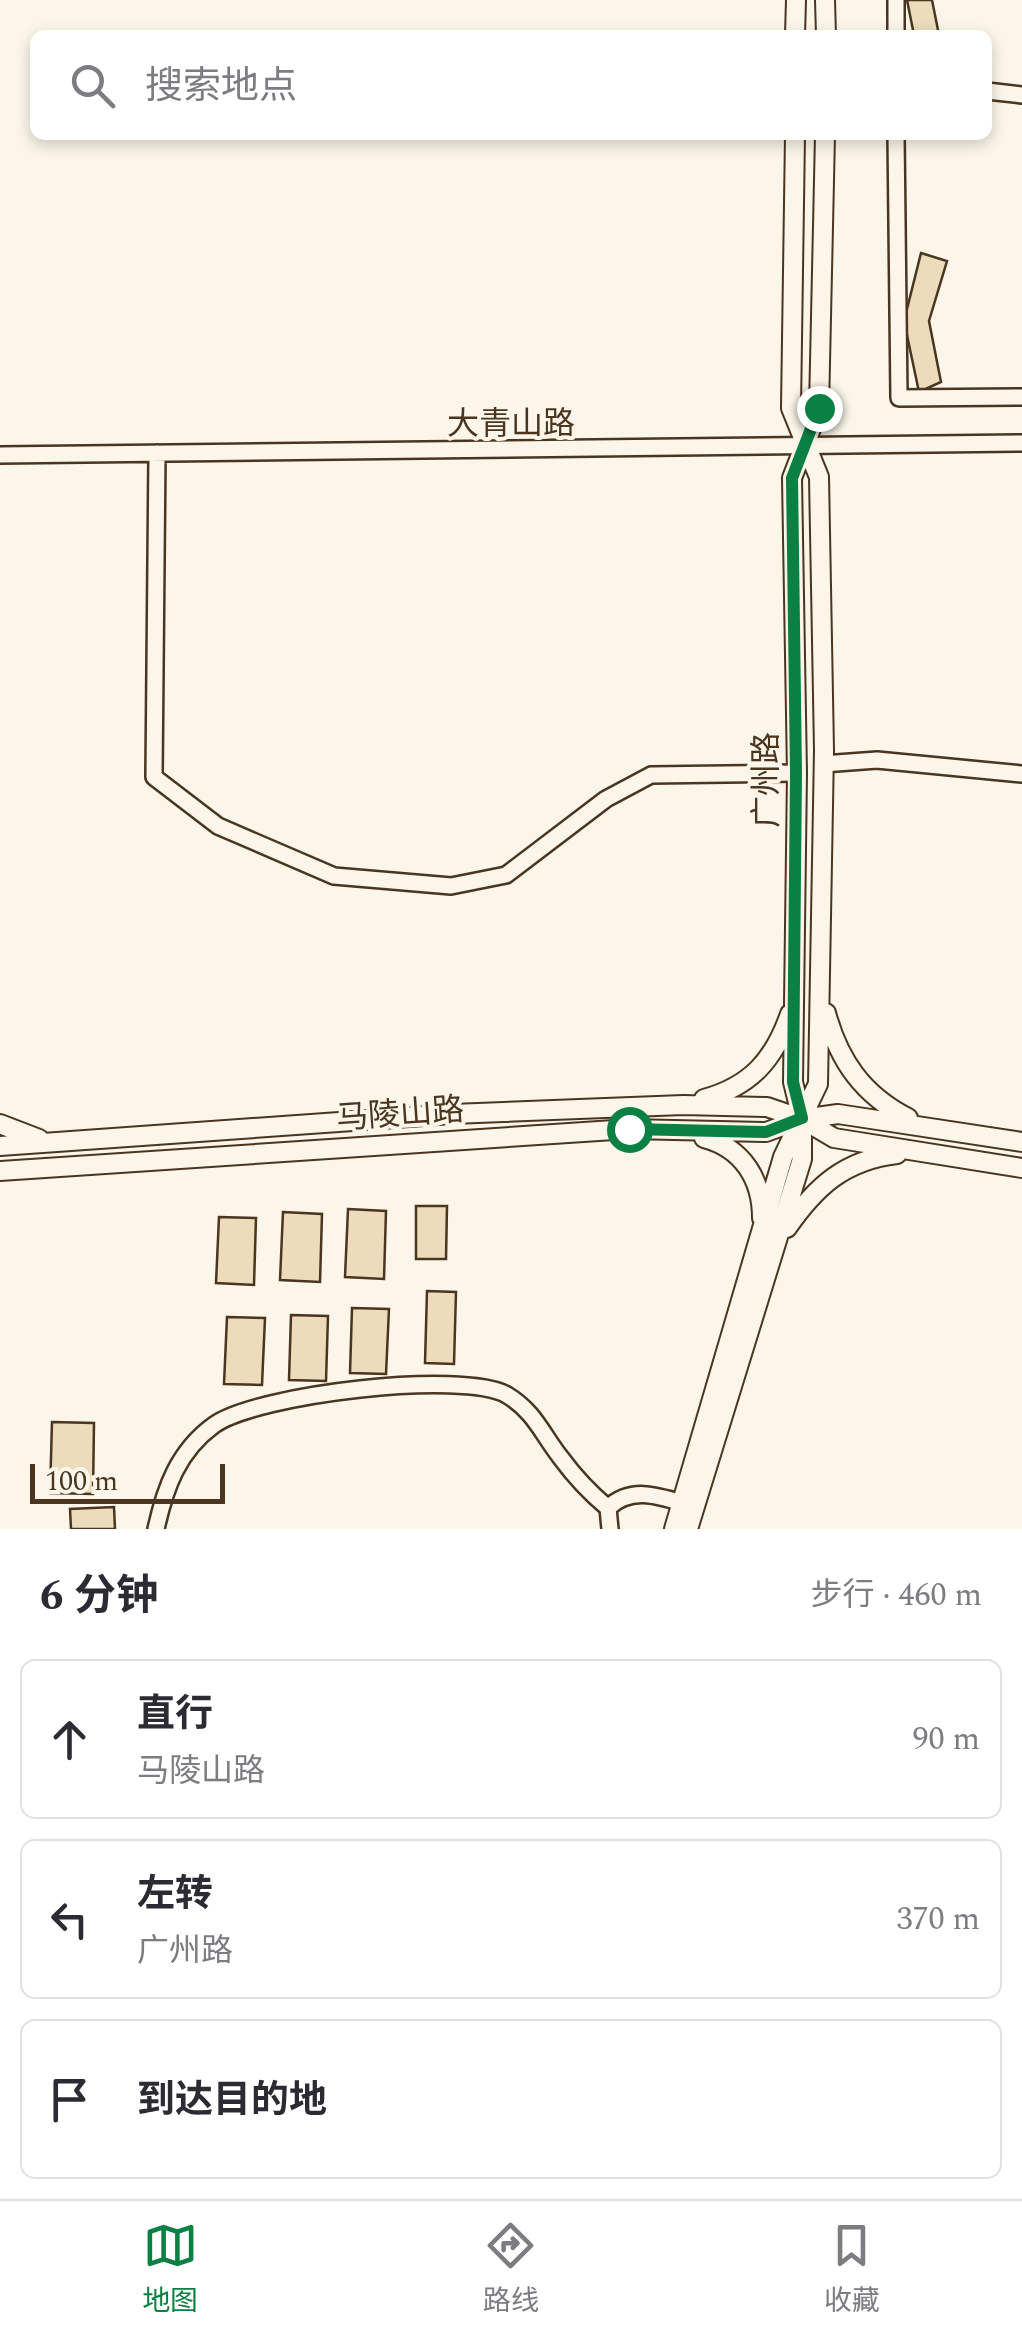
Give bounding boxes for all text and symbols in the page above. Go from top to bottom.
search box [30,30,992,140]
icon: search [65,58,120,113]
text: 搜索地点 [145,58,297,116]
route end [797,386,843,432]
street label: 大青山路 [447,400,575,449]
street label: 广州路 [743,732,792,828]
street label: 马陵山路 [335,1086,466,1143]
route start [607,1107,653,1153]
scale bar [30,1459,225,1504]
text: 100 m [45,1460,118,1503]
text: 6 分钟 [40,1565,158,1628]
text: 步行 · 460 m [810,1571,982,1620]
text: 直行 [137,1686,213,1744]
icon: ahead [42,1712,97,1767]
text: 90 m [912,1715,980,1764]
text: 马陵山路 [137,1747,265,1796]
text: 左转 [137,1866,213,1924]
icon: left [42,1892,97,1947]
text: 370 m [896,1895,980,1944]
text: 广州路 [137,1927,233,1976]
icon: arrive [42,2072,97,2127]
text: 到达目的地 [137,2072,327,2130]
tab: 地图 [142,2218,198,2323]
tab: 路线 [483,2218,539,2323]
tab: 收藏 [824,2218,880,2323]

